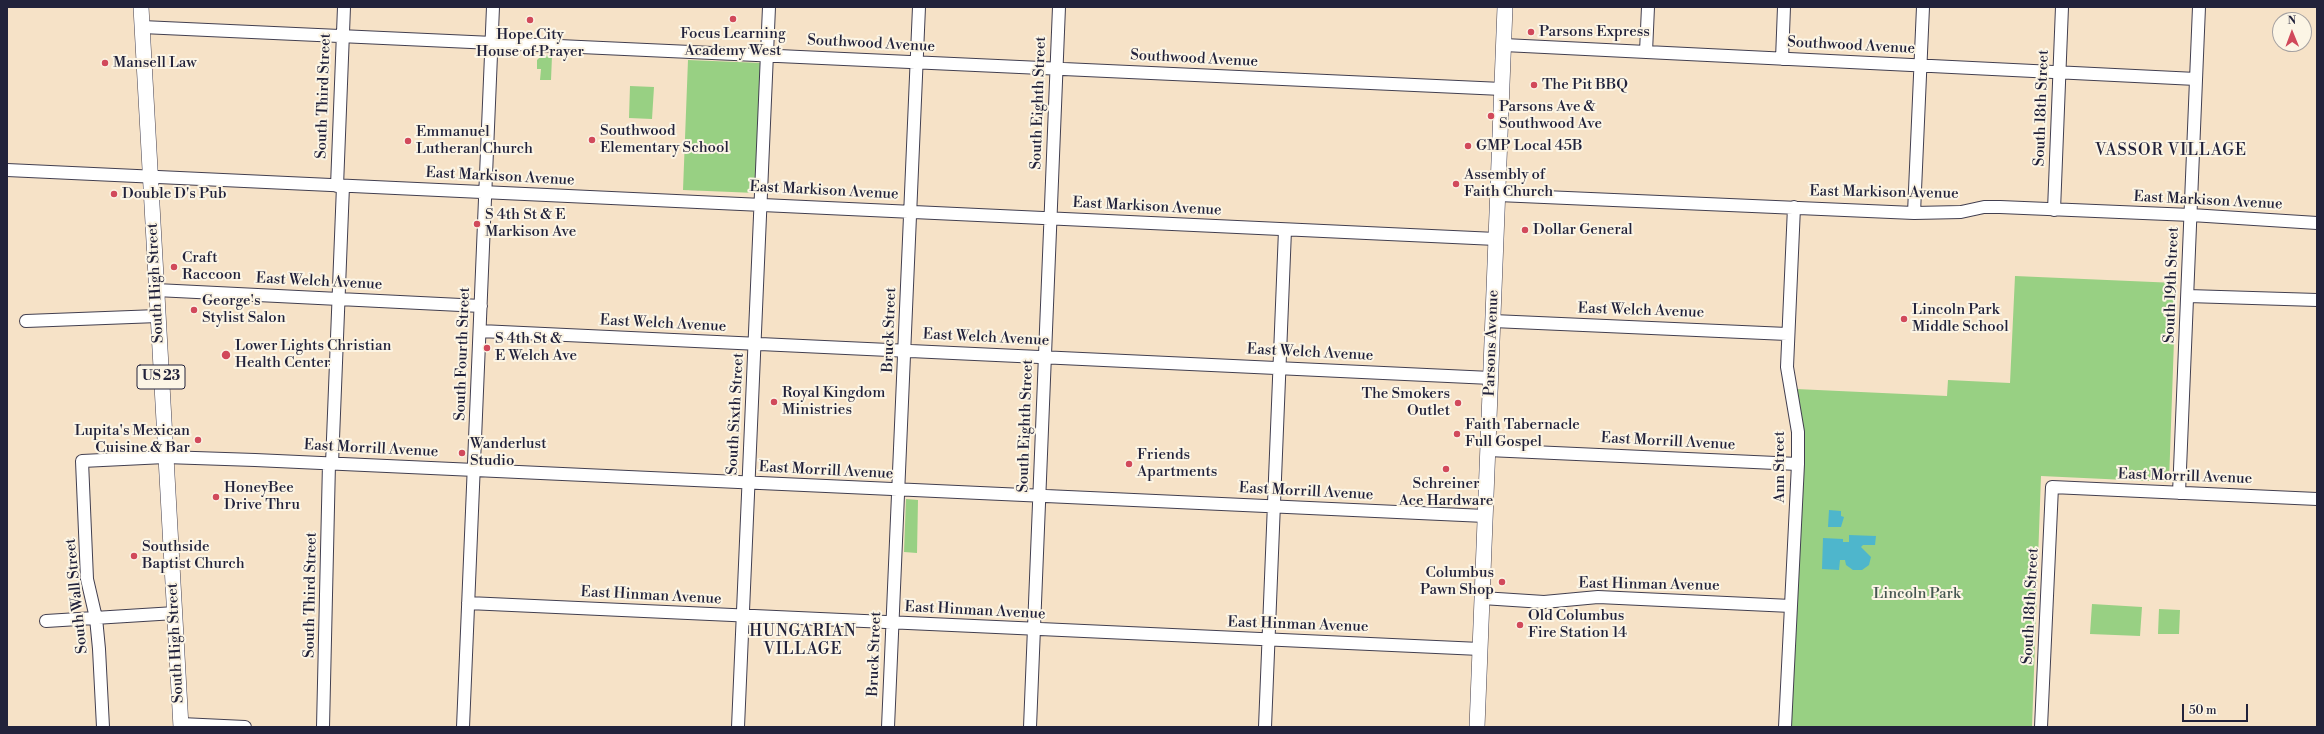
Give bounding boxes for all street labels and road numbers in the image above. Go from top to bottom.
street label: Southwood Avenue [807,32,935,56]
street label: South Third Street [313,33,335,159]
street label: Southwood Avenue [1787,34,1915,58]
street label: South Eighth Street [1028,36,1050,170]
street label: Southwood Avenue [1130,47,1258,71]
street label: South 18th Street [2031,49,2053,167]
street label: East Markison Avenue [425,164,575,190]
street label: East Markison Avenue [749,178,899,204]
street label: East Markison Avenue [1809,183,1959,203]
street label: East Markison Avenue [2133,188,2283,214]
street label: East Markison Avenue [1072,194,1222,220]
street label: South High Street [144,222,168,344]
street label: South 19th Street [2161,227,2183,343]
street label: East Welch Avenue [255,270,383,294]
street label: South Fourth Street [452,287,474,421]
street label: Bruck Street [880,287,900,373]
street label: Parsons Avenue [1481,289,1503,397]
street label: East Welch Avenue [1577,300,1705,322]
street label: East Welch Avenue [599,312,727,336]
street label: East Welch Avenue [922,326,1050,350]
street label: East Welch Avenue [1246,341,1374,365]
street label: South Sixth Street [724,352,748,476]
street label: South Eighth Street [1015,359,1037,493]
road number: US 23 [137,365,185,389]
street label: East Morrill Avenue [1600,429,1736,455]
street label: Ann Street [1771,431,1789,503]
street label: East Morrill Avenue [303,436,439,462]
street label: East Morrill Avenue [758,458,894,484]
street label: East Morrill Avenue [2117,466,2253,488]
street label: East Morrill Avenue [1238,479,1374,505]
street label: South Third Street [301,532,321,658]
street label: South Wall Street [62,537,92,655]
street label: South 18th Street [2019,547,2043,665]
street label: East Hinman Avenue [1578,575,1720,595]
street label: South High Street [164,582,188,704]
street label: East Hinman Avenue [580,583,722,609]
street label: East Hinman Avenue [904,598,1046,624]
street label: Bruck Street [865,611,885,697]
street label: East Hinman Avenue [1227,614,1369,636]

